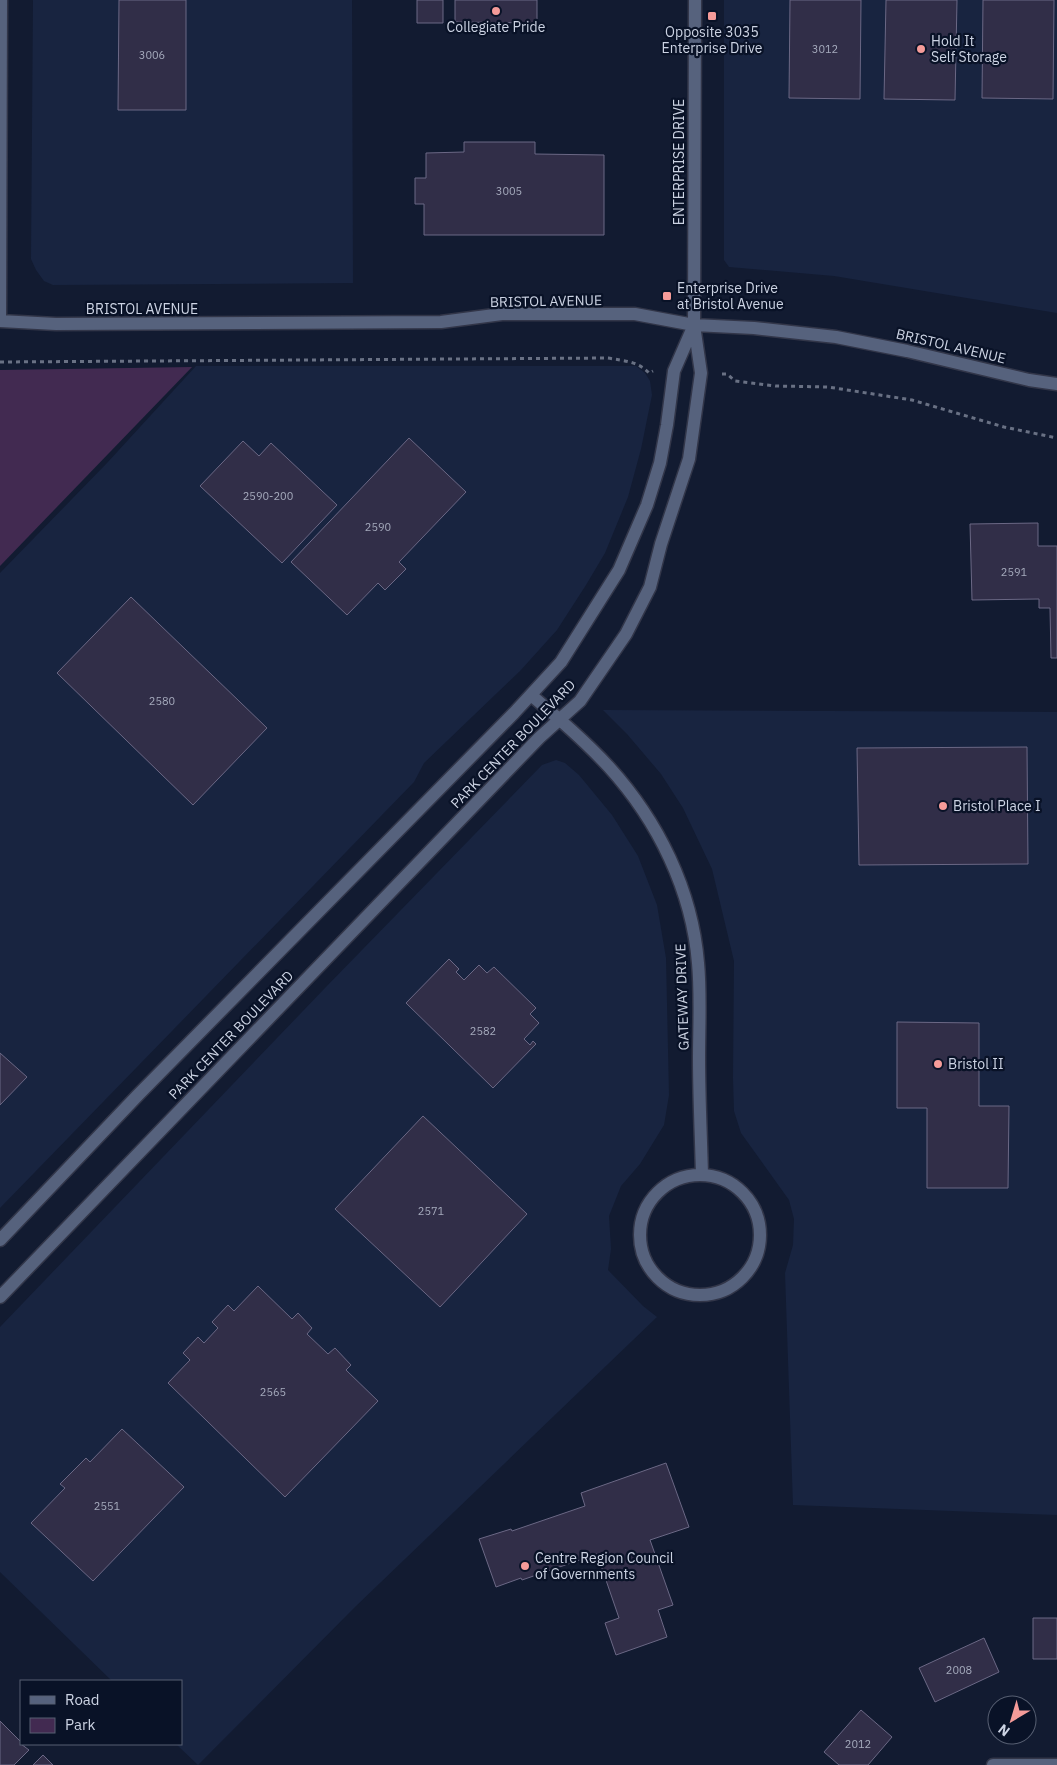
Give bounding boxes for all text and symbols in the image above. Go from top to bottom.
marker: Collegiate Pride [490,5,502,17]
marker: Opposite 3035 Enterprise Drive [706,10,718,22]
place label: Collegiate Pride [447,18,546,36]
place label: Opposite 3035 Enterprise Drive [662,23,763,57]
place label: Hold It Self Storage [931,32,1007,66]
house number: 3012 [812,42,838,56]
marker: Hold It Self Storage [915,43,927,55]
house number: 3006 [139,48,165,62]
street label: ENTERPRISE DRIVE [670,99,688,225]
house number: 3005 [496,184,522,198]
place label: Enterprise Drive at Bristol Avenue [677,279,784,313]
marker: Enterprise Drive at Bristol Avenue [661,290,673,302]
street label: BRISTOL AVENUE [490,291,602,311]
street label: BRISTOL AVENUE [86,300,198,318]
street label: BRISTOL AVENUE [894,325,1008,367]
house number: 2590-200 [243,489,293,503]
house number: 2590 [365,520,391,534]
house number: 2591 [1001,565,1028,579]
street label: PARK CENTER BOULEVARD [447,676,579,812]
house number: 2580 [149,694,175,708]
place label: Bristol Place I [953,797,1041,815]
marker: Bristol Place I [937,800,949,812]
street label: GATEWAY DRIVE [671,943,693,1051]
street label: PARK CENTER BOULEVARD [165,967,297,1103]
house number: 2582 [470,1024,496,1038]
place label: Bristol II [948,1055,1004,1073]
marker: Bristol II [932,1058,944,1070]
house number: 2571 [418,1204,445,1218]
house number: 2565 [260,1385,286,1399]
house number: 2551 [94,1499,121,1513]
place label: Centre Region Council of Governments [535,1549,674,1583]
marker: Centre Region Council of Governments [519,1560,531,1572]
house number: 2008 [946,1663,972,1677]
legend [20,1680,182,1745]
text: Road [65,1690,100,1709]
north arrow [987,1695,1037,1745]
text: Park [65,1715,95,1734]
text: N [994,1720,1014,1740]
house number: 2012 [845,1737,871,1751]

